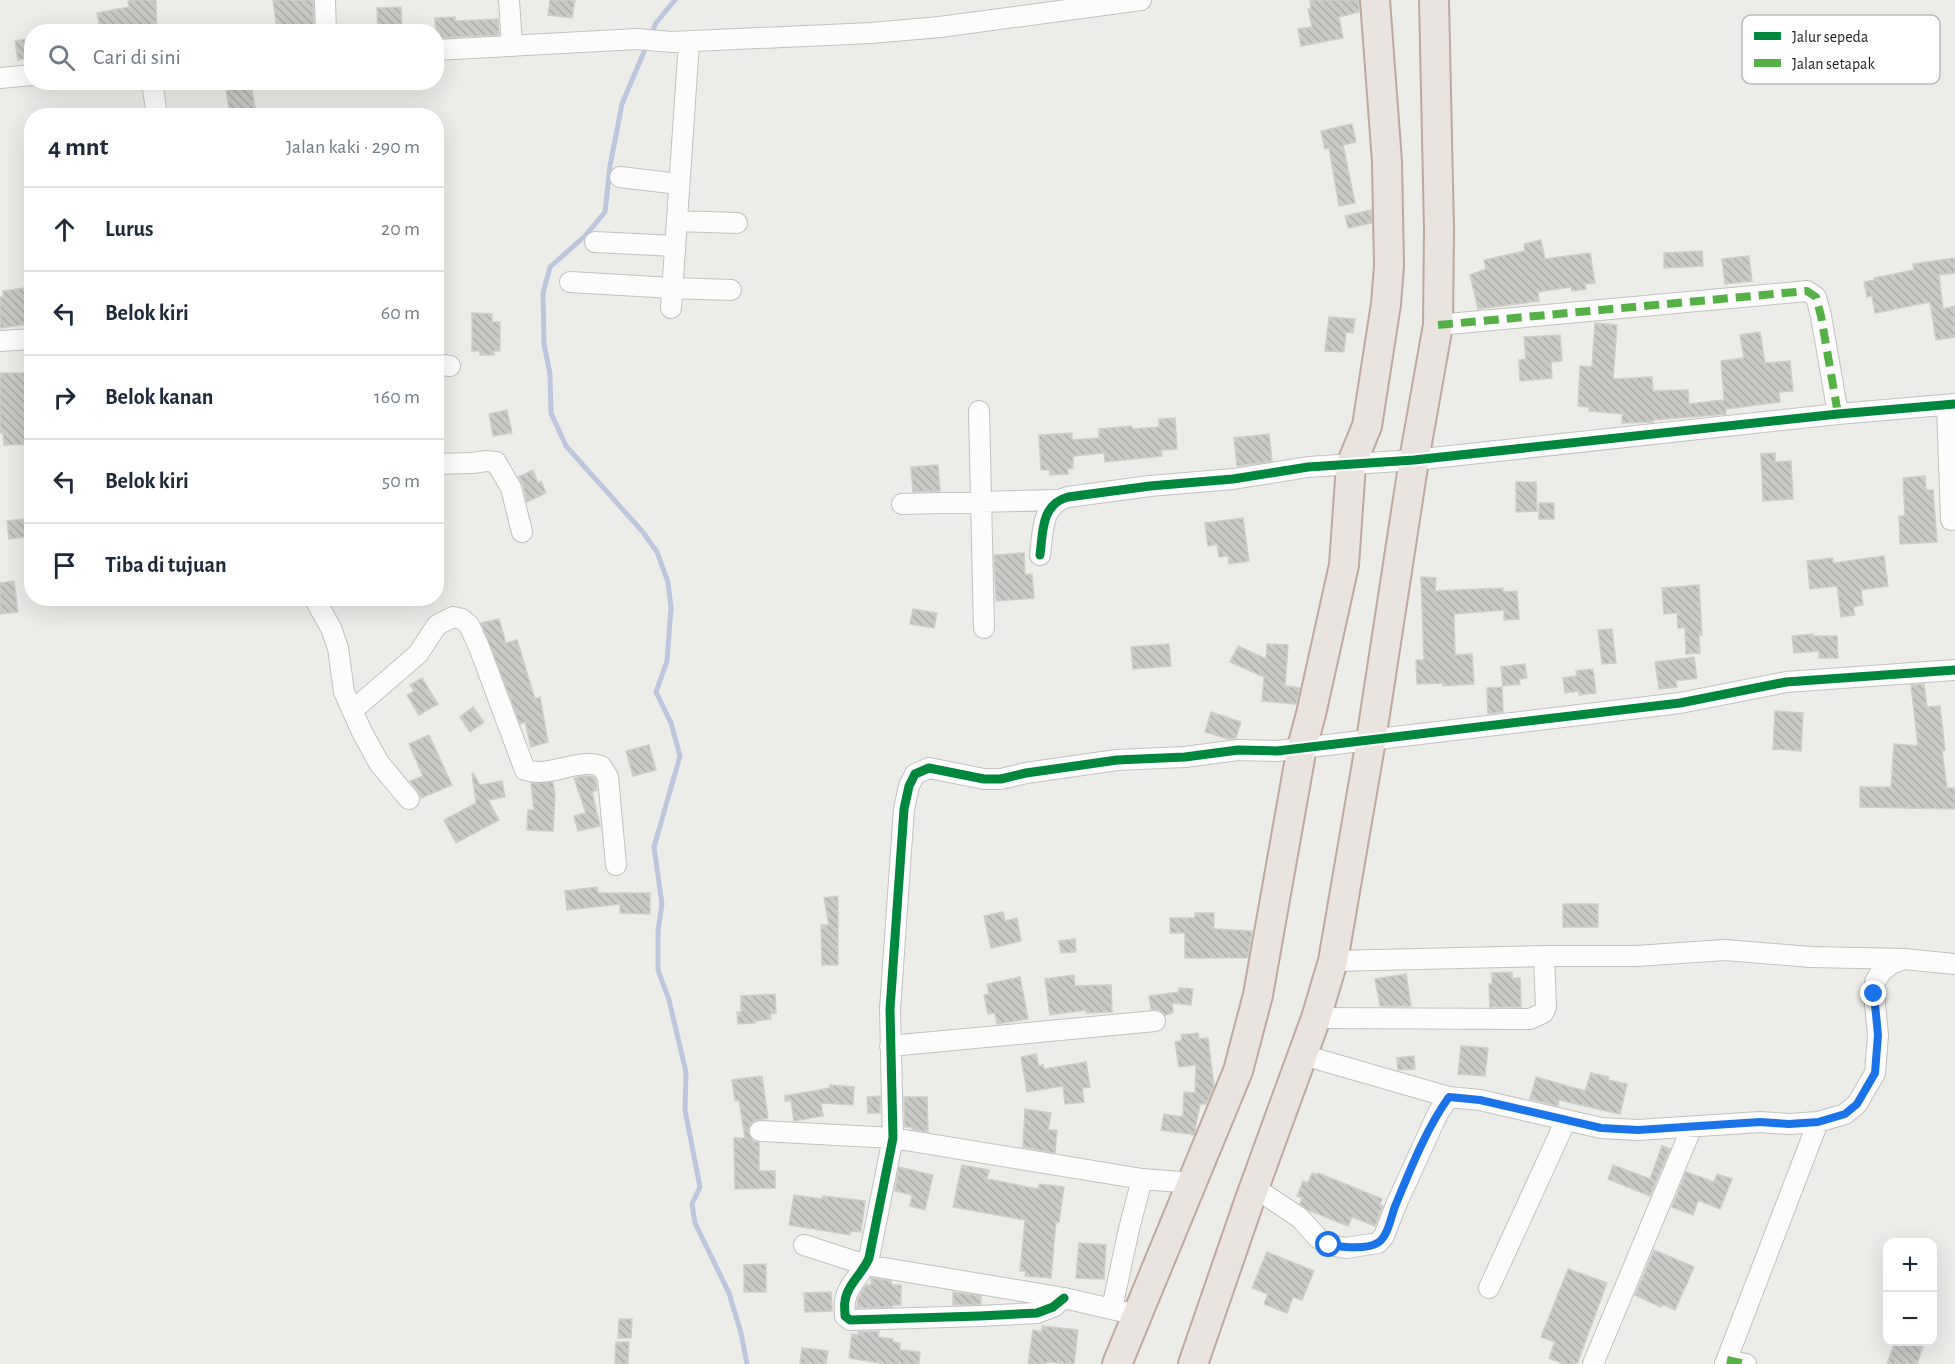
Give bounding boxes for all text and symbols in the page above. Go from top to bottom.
legend [1742,15,1940,84]
search box [24,24,444,90]
text: Jalur sepeda [1792,29,1868,45]
icon: search [45,41,78,74]
text: Cari di sini [93,46,181,68]
text: Jalan setapak [1792,56,1875,72]
text: 4 mnt [48,134,108,160]
text: Jalan kaki · 290 m [286,137,420,157]
icon: ahead [48,213,81,246]
text: Lurus [105,218,154,240]
text: 20 m [381,219,420,239]
icon: left [48,297,81,330]
text: Belok kiri [105,302,189,324]
text: 60 m [381,303,420,323]
icon: right [48,381,81,414]
text: Belok kanan [105,386,213,408]
text: 160 m [374,387,420,407]
icon: left [48,465,81,498]
text: Belok kiri [105,470,189,492]
text: 50 m [382,471,420,491]
icon: arrive [48,549,81,582]
text: Tiba di tujuan [105,554,227,576]
route end [1860,980,1886,1006]
route start [1315,1231,1341,1257]
map controls [1883,1238,1937,1346]
button: + [1883,1238,1937,1292]
button: − [1883,1292,1937,1346]

